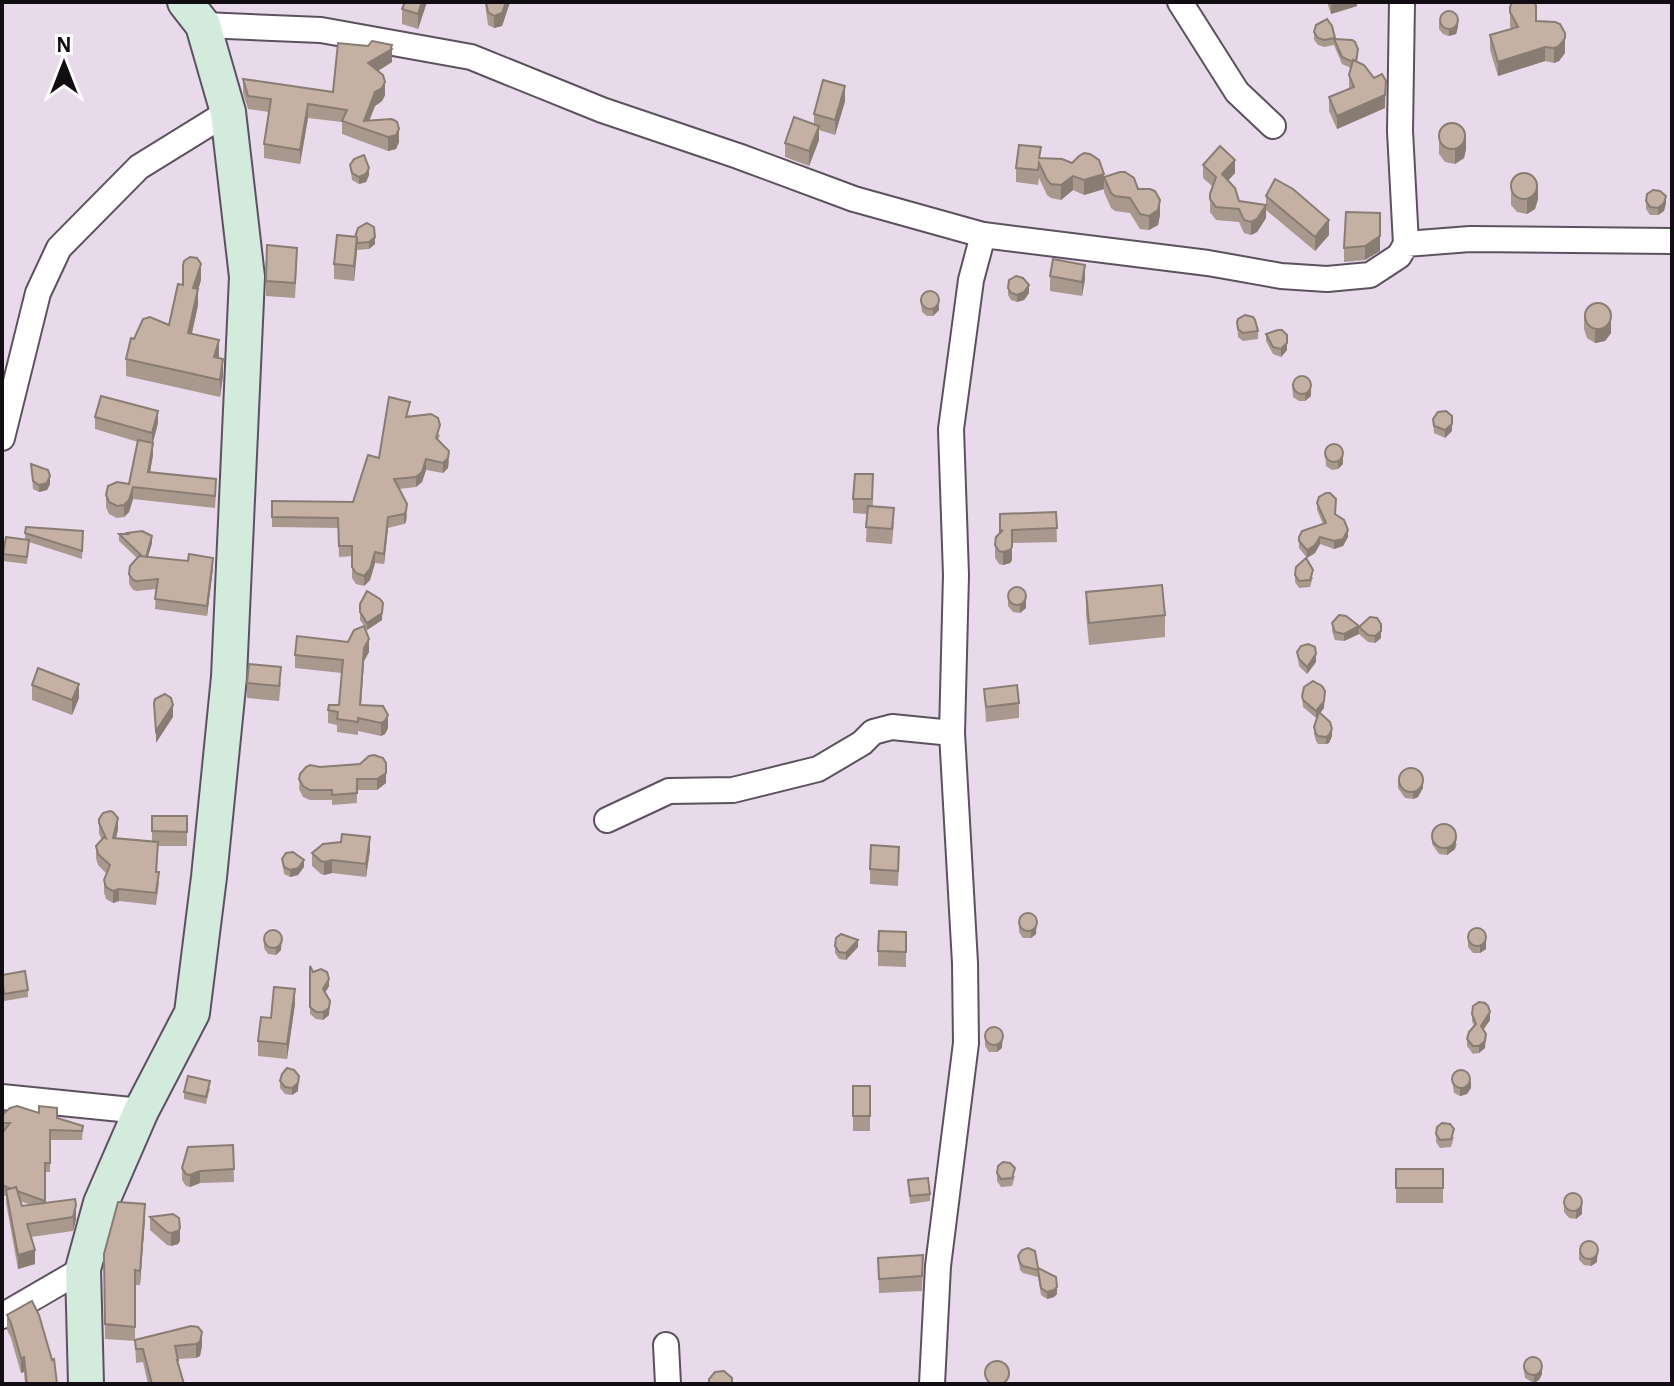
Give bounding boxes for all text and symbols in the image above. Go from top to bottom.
north arrow [24,24,104,104]
text: N [56,34,72,56]

